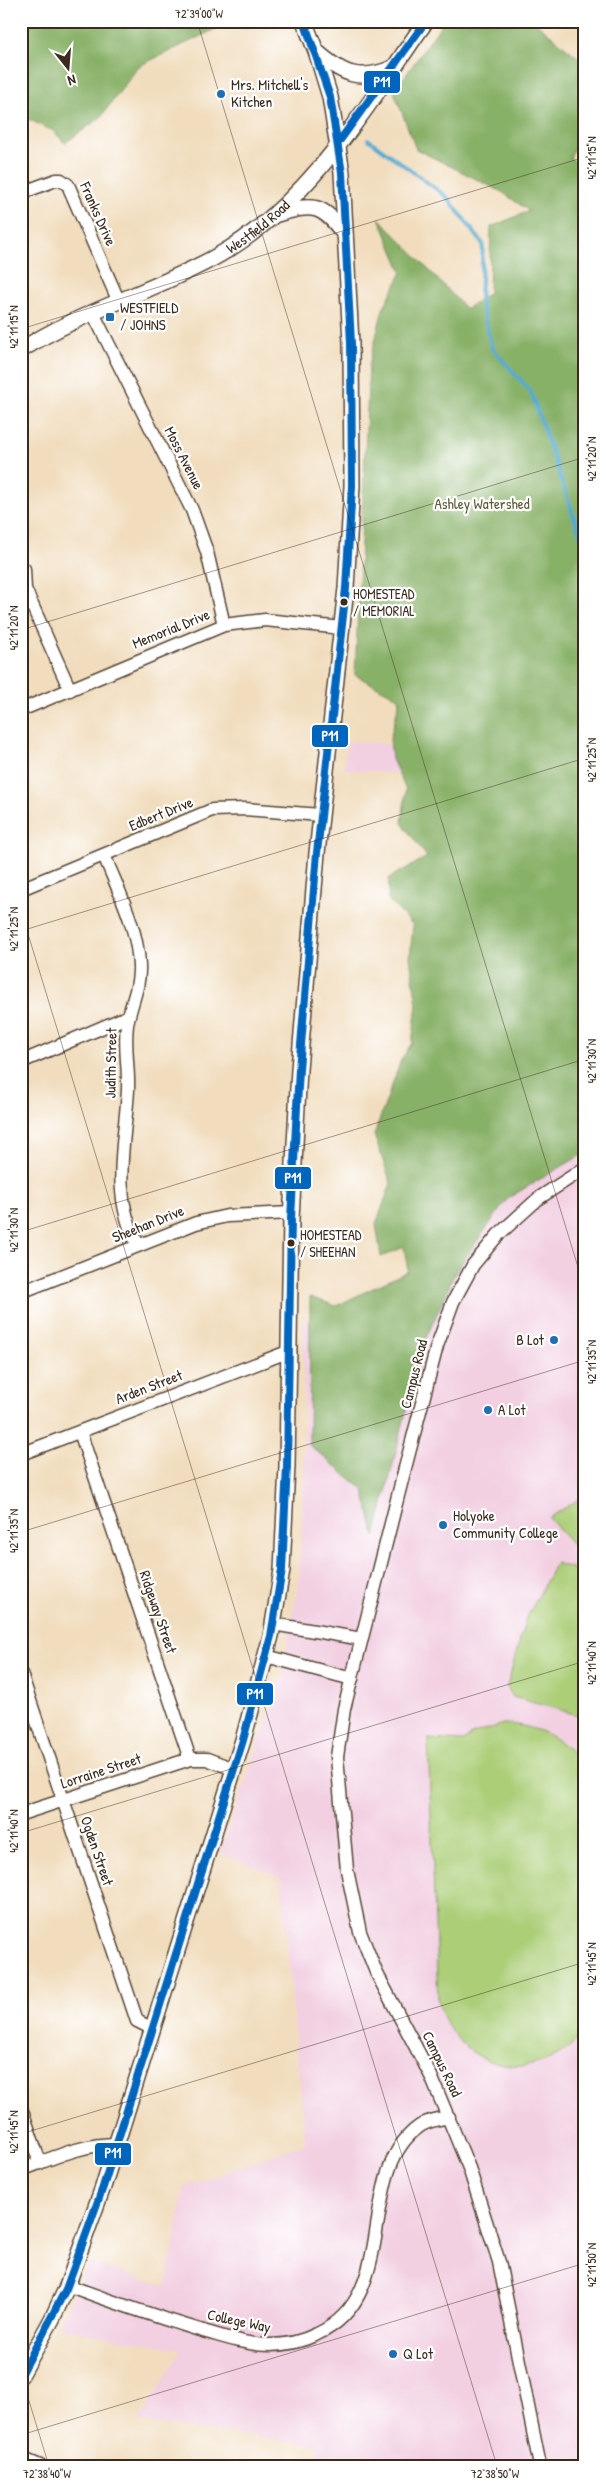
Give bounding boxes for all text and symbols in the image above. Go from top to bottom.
text: 72°39'00"W [175,5,224,22]
north arrow [42,42,92,92]
line badge: P11 [363,70,401,94]
text: N [65,71,78,91]
text: P11 [374,72,390,91]
place label: Mrs. Mitchell's Kitchen [231,74,309,112]
marker: Mrs. Mitchell's Kitchen [215,88,227,100]
text: 42°11'15"N [583,136,600,180]
street label: Franks Drive [75,178,122,249]
street label: Westfield Road [222,195,294,258]
place label: WESTFIELD / JOHNS [120,297,179,335]
text: 42°11'15"N [5,305,22,349]
marker: WESTFIELD / JOHNS [104,311,116,323]
street label: Moss Avenue [160,423,209,493]
text: 42°11'20"N [583,437,600,481]
park label: Ashley Watershed [434,493,530,514]
place label: HOMESTEAD / MEMORIAL [353,584,415,620]
marker: HOMESTEAD / MEMORIAL [339,597,349,607]
street label: Memorial Drive [129,603,213,654]
text: 42°11'20"N [5,606,22,650]
line badge: P11 [311,724,349,748]
text: P11 [322,726,338,745]
text: 42°11'25"N [583,738,600,782]
street label: Edbert Drive [126,791,196,836]
text: 42°11'25"N [5,907,22,951]
street label: Judith Street [99,1027,122,1098]
text: 42°11'30"N [583,1039,600,1083]
line badge: P11 [274,1166,312,1190]
text: P11 [285,1168,301,1187]
street label: Sheehan Drive [109,1200,187,1247]
text: 42°11'30"N [5,1208,22,1252]
place label: HOMESTEAD / SHEEHAN [300,1225,362,1261]
marker: HOMESTEAD / SHEEHAN [286,1238,296,1248]
place label: B Lot [516,1329,545,1350]
marker: B Lot [548,1334,560,1346]
street label: Campus Road [395,1337,432,1411]
text: 42°11'35"N [583,1340,600,1384]
street label: Arden Street [112,1364,186,1409]
place label: A Lot [498,1399,526,1420]
marker: A Lot [482,1404,494,1416]
place label: Holyoke Community College [453,1505,558,1543]
text: 42°11'35"N [5,1509,22,1553]
marker: Holyoke Community College [437,1519,449,1531]
street label: Ridgeway Street [135,1568,183,1657]
text: 42°11'40"N [583,1641,600,1685]
line badge: P11 [236,1682,274,1706]
text: P11 [247,1684,263,1703]
street label: Lorraine Street [58,1747,145,1793]
text: 42°11'40"N [5,1809,22,1853]
street label: Ogden Street [76,1813,119,1889]
text: 42°11'45"N [583,1942,600,1986]
street label: Campus Road [418,2027,467,2100]
text: 42°11'45"N [5,2110,22,2154]
line badge: P11 [94,2142,132,2166]
text: P11 [105,2143,121,2162]
text: 42°11'50"N [583,2243,600,2287]
street label: College Way [205,2304,273,2337]
place label: Q Lot [403,2343,434,2364]
marker: Q Lot [387,2348,399,2360]
text: 72°38'40"W [23,2465,71,2482]
text: 72°38'50"W [471,2465,520,2482]

